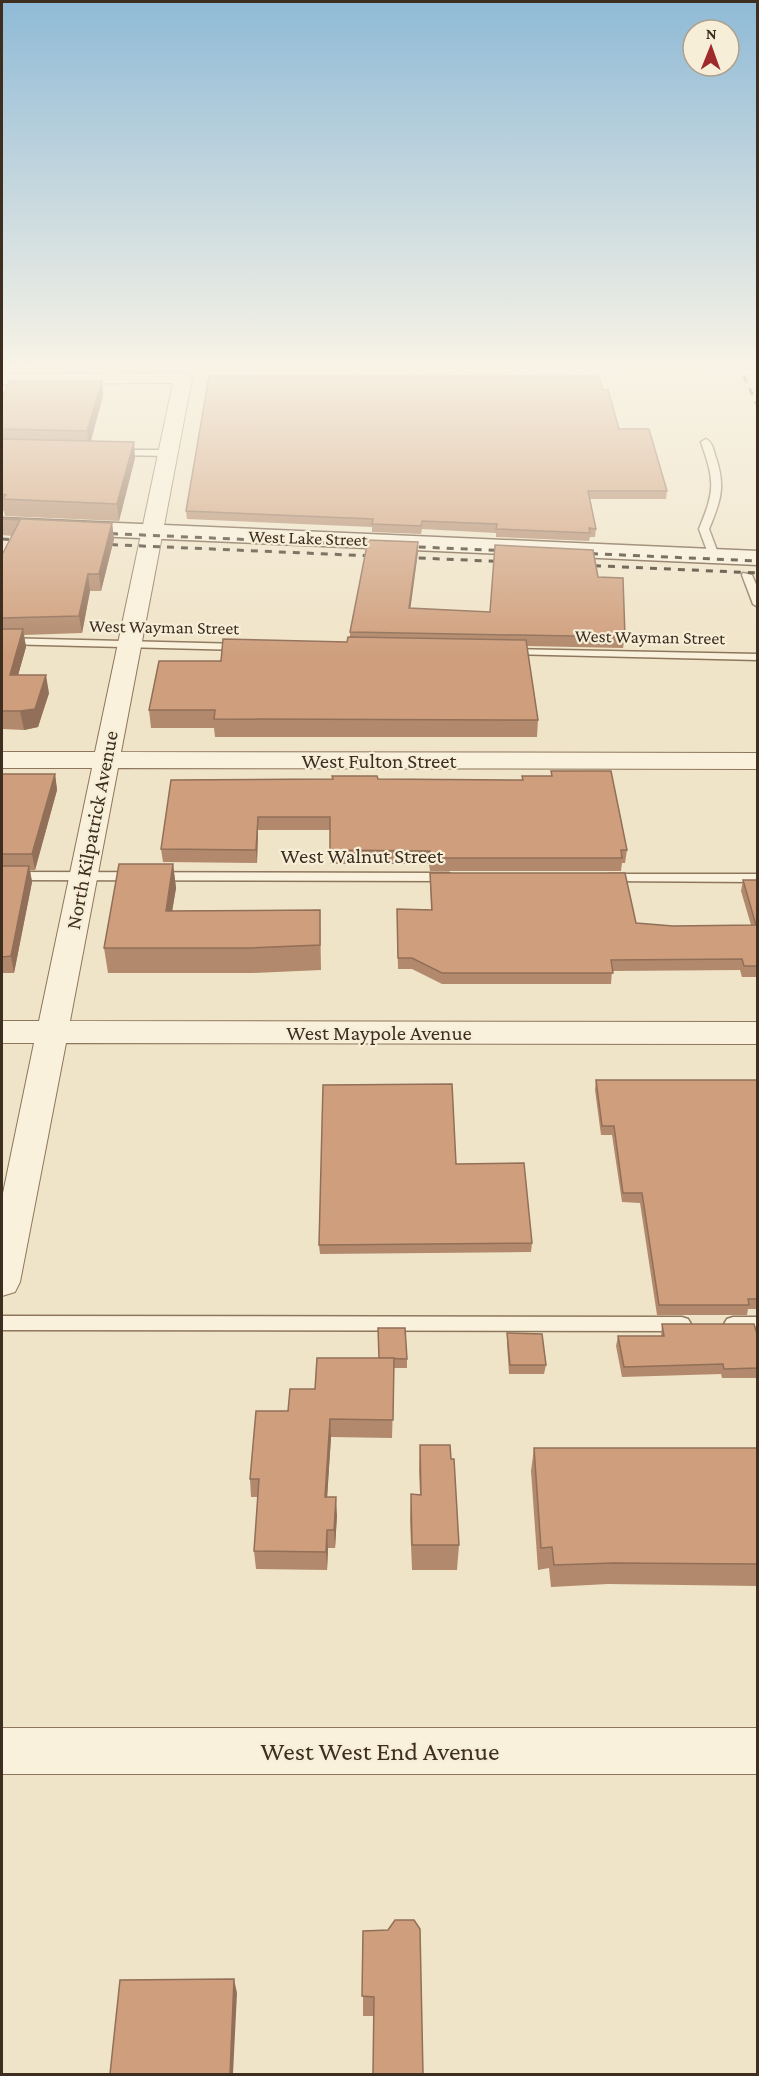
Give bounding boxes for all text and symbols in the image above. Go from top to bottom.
north arrow [681,18,741,78]
text: N [706,25,717,42]
street label: West Lake Street [248,526,369,550]
street label: West Wayman Street [89,616,240,638]
street label: West Wayman Street [575,626,726,648]
street label: North Kilpatrick Avenue [61,729,123,931]
street label: West Fulton Street [301,749,458,773]
street label: West Walnut Street [281,844,444,868]
street label: West Maypole Avenue [286,1021,472,1045]
street label: West West End Avenue [260,1737,500,1766]

